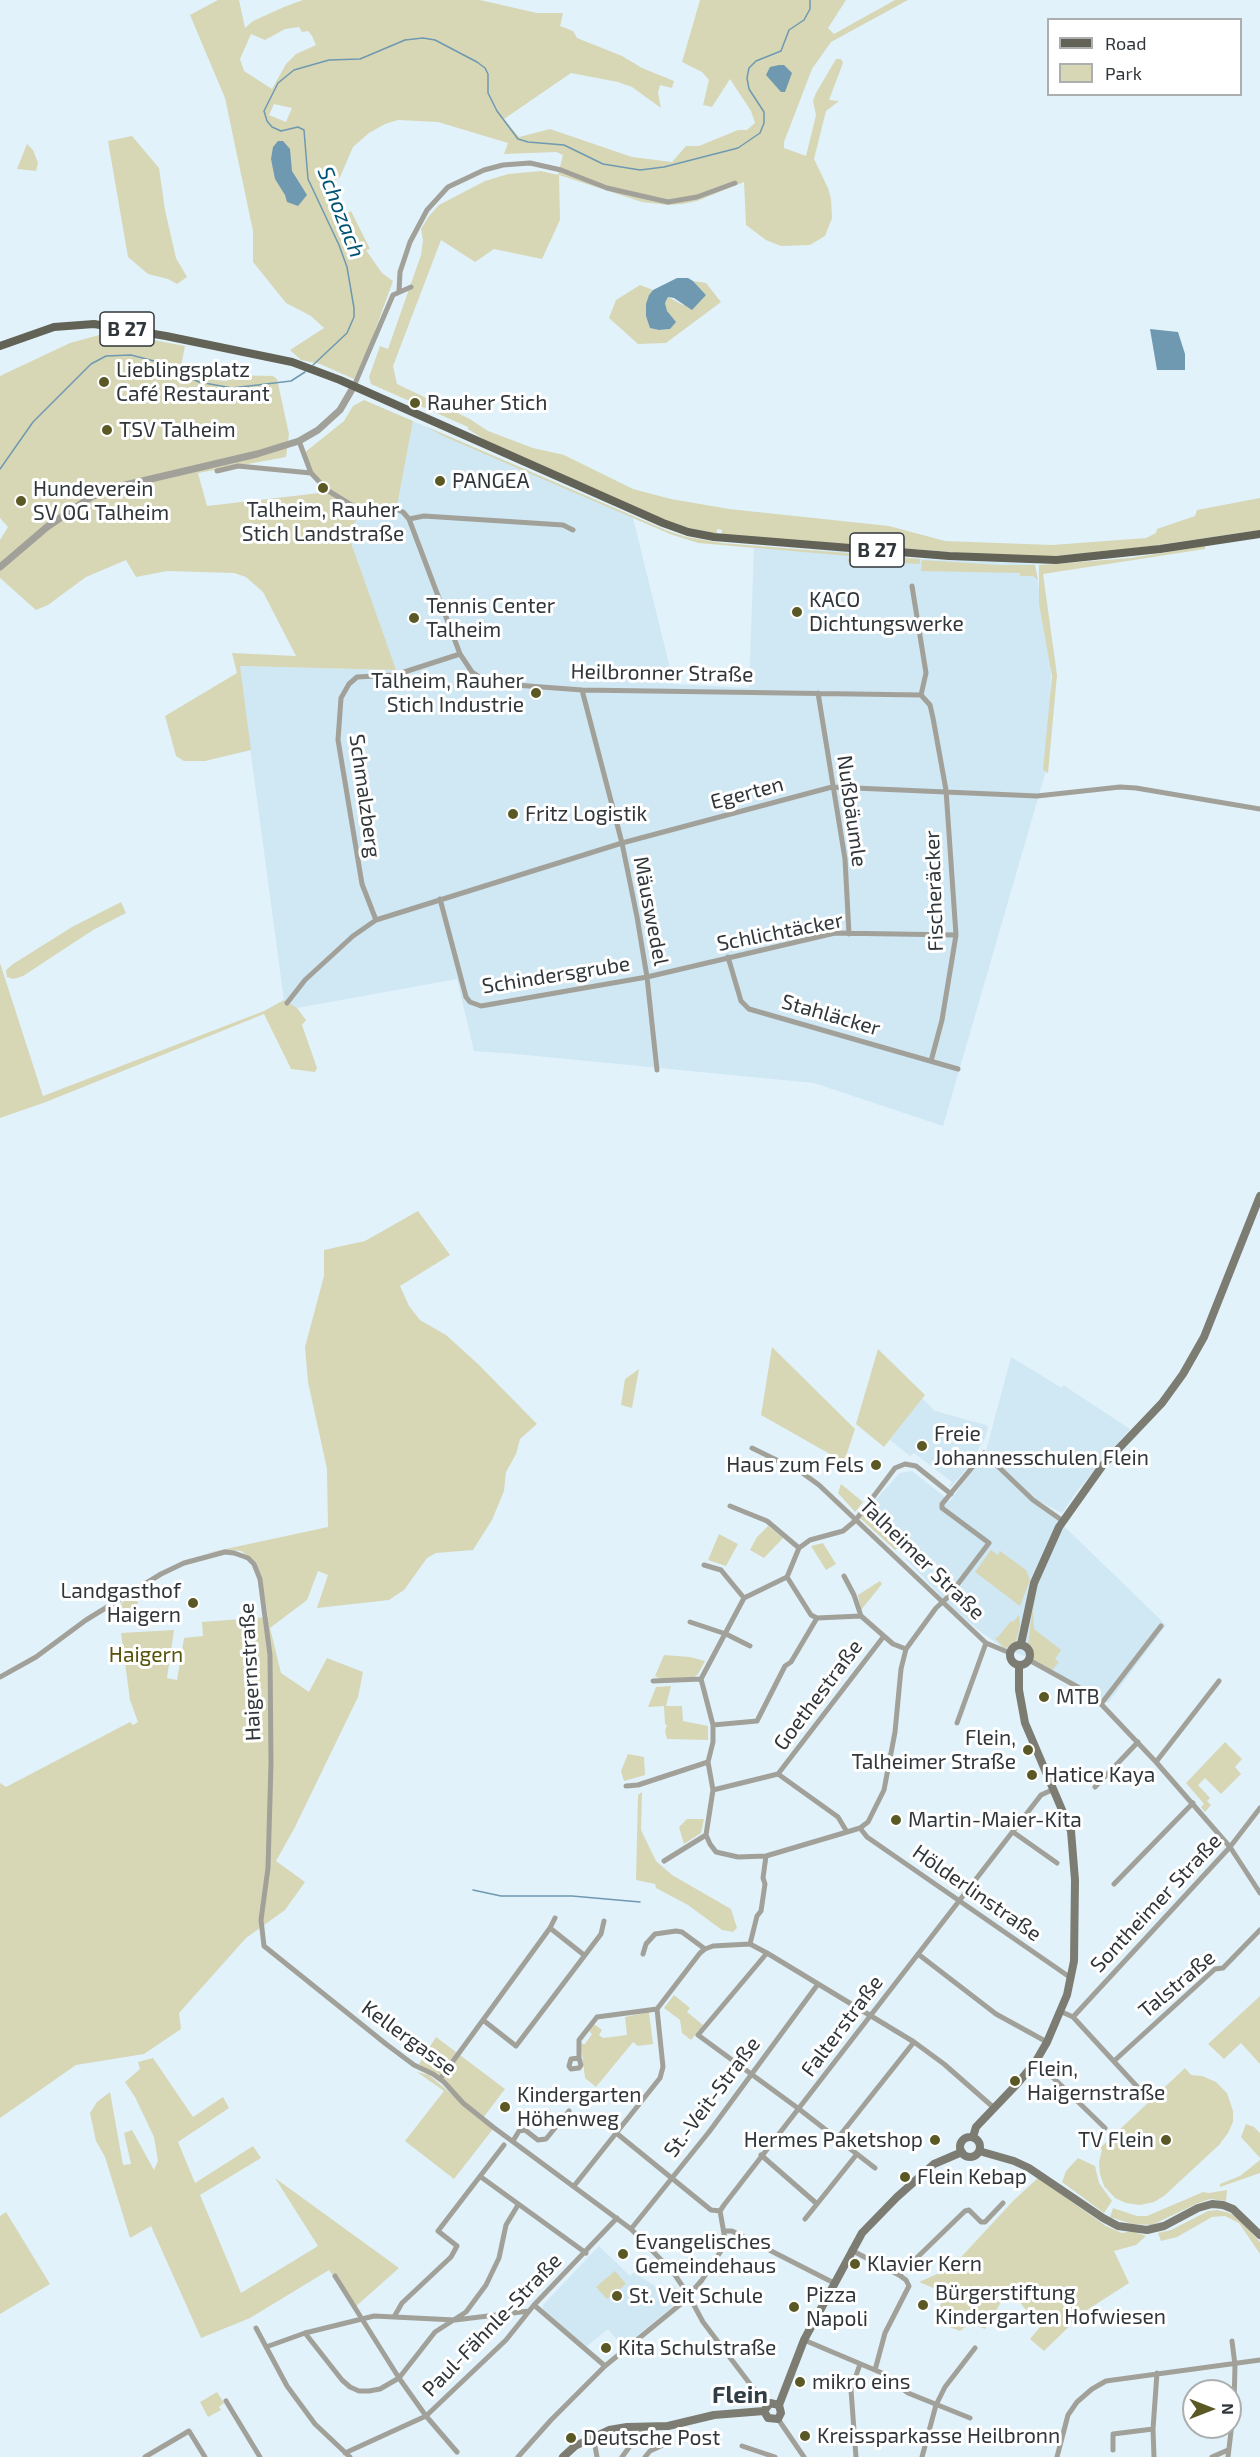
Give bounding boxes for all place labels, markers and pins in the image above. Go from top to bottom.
place label: Lieblingsplatz Café Restaurant [116,357,270,407]
marker: Lieblingsplatz Café Restaurant [97,375,111,389]
place label: Rauher Stich [427,390,547,416]
marker: Rauher Stich [408,396,422,410]
place label: TSV Talheim [119,417,236,443]
marker: TSV Talheim [100,423,114,437]
place label: PANGEA [452,468,530,494]
marker: PANGEA [433,474,447,488]
place label: Hundeverein SV OG Talheim [33,476,169,526]
marker: Talheim, Rauher Stich Landstraße [316,481,330,495]
marker: Hundeverein SV OG Talheim [14,494,28,508]
place label: Talheim, Rauher Stich Landstraße [242,497,404,547]
place label: KACO Dichtungswerke [809,587,964,637]
place label: Tennis Center Talheim [426,593,555,643]
marker: KACO Dichtungswerke [790,605,804,619]
marker: Tennis Center Talheim [407,611,421,625]
place label: Talheim, Rauher Stich Industrie [371,668,524,718]
marker: Talheim, Rauher Stich Industrie [529,686,543,700]
place label: Fritz Logistik [525,801,647,827]
marker: Fritz Logistik [506,807,520,821]
place label: Freie Johannesschulen Flein [934,1421,1149,1471]
marker: Freie Johannesschulen Flein [915,1439,929,1453]
place label: Haus zum Fels [726,1452,864,1478]
marker: Haus zum Fels [869,1458,883,1472]
place label: Landgasthof Haigern [61,1578,181,1628]
marker: Landgasthof Haigern [186,1596,200,1610]
place label: MTB [1056,1684,1100,1710]
marker: MTB [1037,1690,1051,1704]
place label: Flein, Talheimer Straße [851,1725,1016,1775]
marker: Flein, Talheimer Straße [1021,1743,1035,1757]
place label: Hatice Kaya [1044,1762,1155,1788]
marker: Hatice Kaya [1025,1768,1039,1782]
place label: Martin-Maier-Kita [908,1807,1082,1833]
marker: Martin-Maier-Kita [889,1813,903,1827]
place label: Flein, Haigernstraße [1027,2056,1165,2106]
marker: Flein, Haigernstraße [1008,2074,1022,2088]
place label: Kindergarten Höhenweg [517,2082,642,2132]
marker: Kindergarten Höhenweg [498,2100,512,2114]
place label: Hermes Paketshop [744,2127,923,2153]
place label: TV Flein [1078,2127,1154,2153]
marker: Hermes Paketshop [928,2133,942,2147]
marker: TV Flein [1159,2133,1173,2147]
place label: Flein Kebap [917,2164,1027,2190]
marker: Flein Kebap [898,2170,912,2184]
place label: Evangelisches Gemeindehaus [635,2229,776,2279]
marker: Evangelisches Gemeindehaus [616,2247,630,2261]
place label: Klavier Kern [867,2251,982,2277]
marker: Klavier Kern [848,2257,862,2271]
place label: Bürgerstiftung Kindergarten Hofwiesen [935,2280,1166,2330]
place label: Pizza Napoli [806,2282,868,2332]
place label: St. Veit Schule [629,2283,763,2309]
marker: St. Veit Schule [610,2289,624,2303]
marker: Bürgerstiftung Kindergarten Hofwiesen [916,2298,930,2312]
marker: Pizza Napoli [787,2300,801,2314]
place label: Kita Schulstraße [618,2335,776,2361]
marker: Kita Schulstraße [599,2341,613,2355]
place label: mikro eins [812,2369,910,2395]
marker: mikro eins [793,2375,807,2389]
place label: Kreissparkasse Heilbronn [817,2423,1060,2449]
place label: Deutsche Post [583,2425,720,2451]
marker: Kreissparkasse Heilbronn [798,2429,812,2443]
marker: Deutsche Post [564,2431,578,2445]

